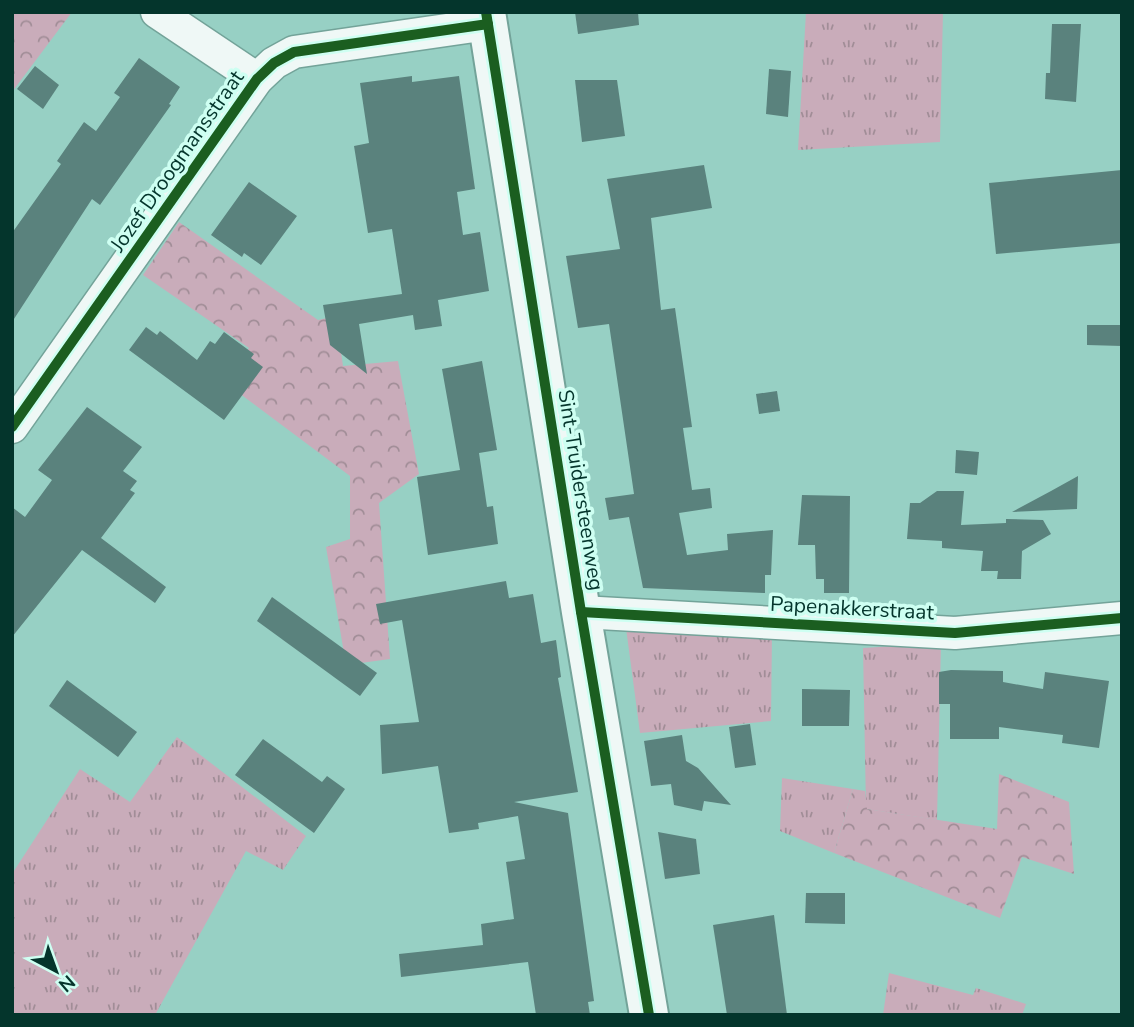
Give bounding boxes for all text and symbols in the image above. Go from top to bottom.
street label: Jozef Droogmansstraat [103,64,251,258]
street label: Sint-Truidersteenweg [551,387,611,593]
street label: Papenakkerstraat [769,590,935,626]
north arrow [21,936,91,1006]
text: N [53,969,80,998]

